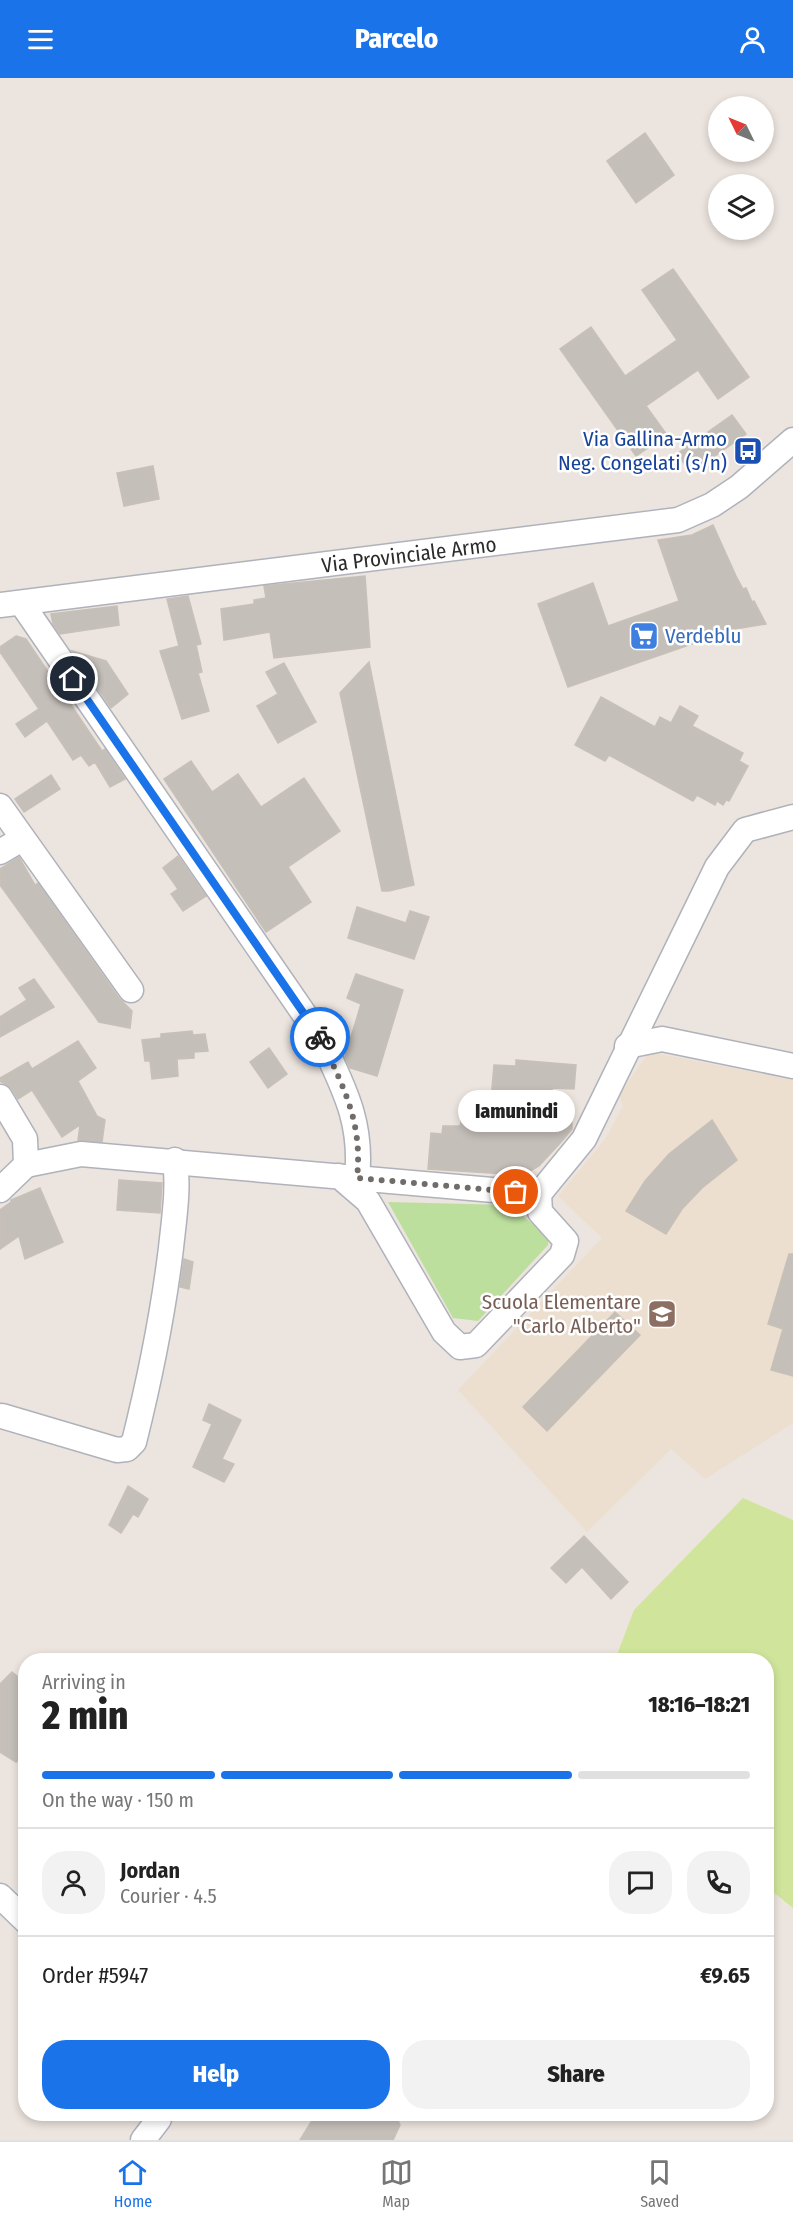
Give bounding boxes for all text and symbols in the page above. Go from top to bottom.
icon: menu [24,23,57,56]
text: Parcelo [355,23,438,55]
icon: person [736,23,769,56]
north arrow [708,96,774,162]
map controls [708,96,774,240]
button: layers [708,174,774,240]
place label: Via Gallina-Armo Neg. Congelati (s/n) [558,426,727,476]
bus stop icon: Via Gallina-Armo Neg. Congelati (s/n) [732,435,764,467]
street label: Via Provinciale Armo [320,531,498,579]
supermarket icon: Verdeblu [628,620,660,652]
place label: Verdeblu [665,623,742,649]
pin [47,653,98,704]
icon: home [56,662,89,695]
courier [290,1007,350,1067]
icon: bike [304,1021,337,1054]
callout: Iamunindi [458,1090,574,1132]
text: Iamunindi [475,1099,558,1123]
pin [490,1166,541,1217]
icon: bag [499,1175,532,1208]
place label: Scuola Elementare "Carlo Alberto" [482,1289,641,1339]
school or university icon: Scuola Elementare "Carlo Alberto" [646,1298,678,1330]
text: Arriving in [42,1670,126,1694]
text: 18:16–18:21 [648,1691,750,1718]
text: 2 min [42,1693,128,1739]
text: On the way · 150 m [42,1788,194,1812]
button: person [42,1851,105,1914]
button: chat [609,1851,672,1914]
button: phone [687,1851,750,1914]
text: Jordan [120,1857,180,1884]
text: Courier · 4.5 [120,1884,217,1908]
text: Order #5947 [42,1962,148,1989]
text: €9.65 [700,1962,750,1989]
button: Help [42,2040,390,2109]
button: Share [402,2040,750,2109]
tab: Home [114,2156,152,2211]
tab: Map [380,2156,413,2211]
tab: Saved [640,2156,679,2211]

